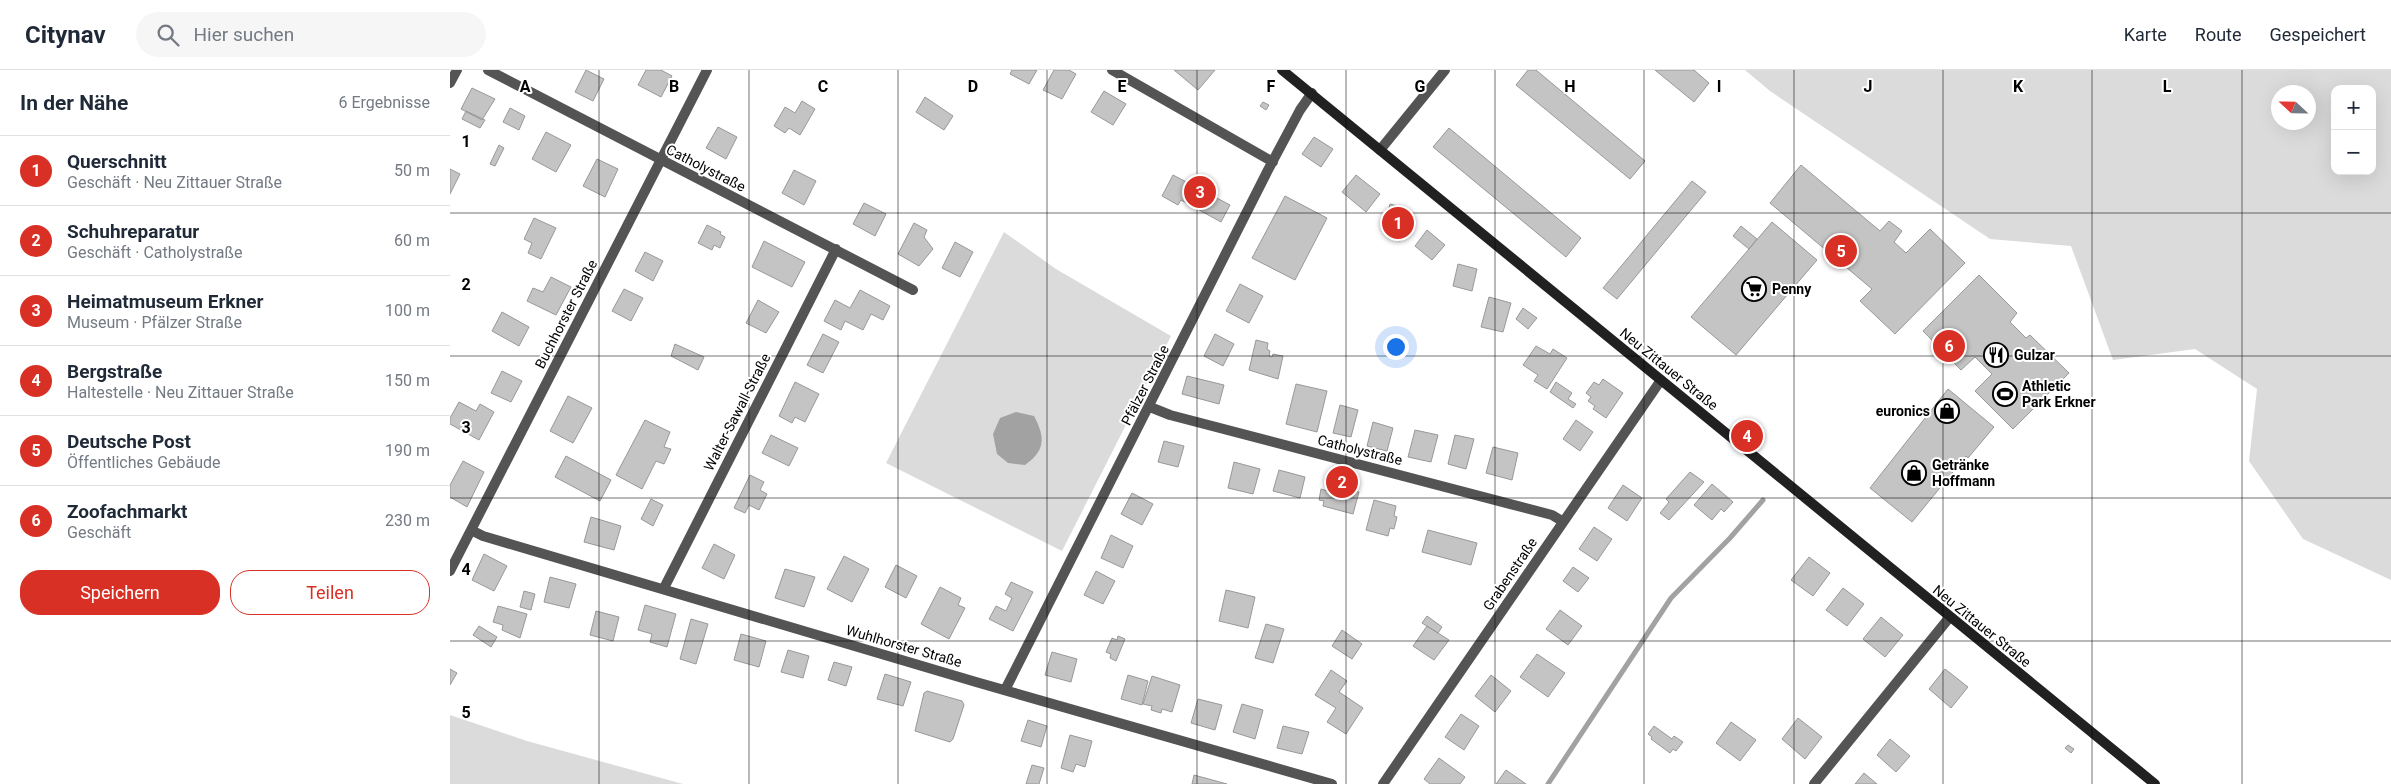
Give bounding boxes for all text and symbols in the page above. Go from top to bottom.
search box [136,12,486,57]
text: Citynav [25,21,106,49]
icon: search [154,21,182,49]
text: Hier suchen [194,23,294,46]
text: Karte [2124,24,2167,45]
text: Route [2195,24,2242,45]
text: Gespeichert [2270,24,2366,45]
text: A [520,77,531,96]
text: B [669,77,679,96]
text: C [818,77,828,96]
text: D [968,77,978,96]
text: E [1118,77,1127,96]
text: F [1267,77,1276,96]
text: G [1415,77,1426,96]
text: H [1564,77,1576,96]
text: I [1717,77,1721,96]
text: J [1864,77,1872,96]
text: K [2013,77,2024,96]
text: L [2163,77,2172,96]
north arrow [2271,85,2316,130]
map controls [2331,85,2376,175]
button: + [2331,85,2376,130]
text: In der Nähe [20,91,128,115]
text: 6 Ergebnisse [338,93,430,112]
button: − [2331,130,2376,175]
text: 1 [461,132,471,151]
street label: Catholystraße [664,141,748,195]
text: Querschnitt [67,150,167,173]
text: 1 [31,161,41,180]
text: 50 m [394,161,430,180]
text: Geschäft · Neu Zittauer Straße [67,173,282,192]
pin: 3 [1184,173,1216,211]
pin: 1 [1382,204,1414,242]
text: Schuhreparatur [67,220,199,243]
text: 2 [31,231,41,250]
text: 60 m [394,231,430,250]
pin: 5 [1825,232,1857,270]
text: Geschäft · Catholystraße [67,243,243,262]
street label: Buchhorster Straße [532,257,600,371]
text: 2 [461,275,471,294]
supermarket icon: Penny [1741,276,1767,302]
place label: Penny [1772,281,1812,297]
text: Heimatmuseum Erkner [67,290,263,313]
text: 3 [31,301,41,320]
text: 100 m [385,301,430,320]
text: Museum · Pfälzer Straße [67,313,242,332]
street label: Neu Zittauer Straße [1617,325,1721,413]
pin: 6 [1933,327,1965,365]
your location [1383,334,1409,360]
street label: Pfälzer Straße [1118,342,1172,428]
restaurant icon: Gulzar [1983,342,2009,368]
place label: Gulzar [2014,347,2055,363]
street label: Walter-Sawall-Straße [701,351,773,473]
text: Bergstraße [67,360,162,383]
text: 4 [31,371,41,390]
text: 150 m [385,371,430,390]
place label: Athletic Park Erkner [2022,378,2096,410]
sports icon: Athletic Park Erkner [1992,381,2018,407]
text: Haltestelle · Neu Zittauer Straße [67,383,294,402]
shop icon: euronics [1934,398,1960,424]
place label: euronics [1876,403,1930,419]
pin: 4 [1731,417,1763,455]
text: 3 [461,418,471,437]
text: Deutsche Post [67,430,191,453]
street label: Catholystraße [1316,432,1404,468]
text: 5 [31,441,41,460]
text: 190 m [385,441,430,460]
text: Öffentliches Gebäude [67,453,221,472]
place label: Getränke Hoffmann [1932,457,1995,489]
shop icon: Getränke Hoffmann [1901,460,1927,486]
pin: 2 [1326,463,1358,501]
text: Zoofachmarkt [67,500,187,523]
text: 6 [31,511,41,530]
text: 230 m [385,511,430,530]
text: Geschäft [67,523,131,542]
street label: Grabenstraße [1480,535,1540,613]
text: 4 [461,560,471,579]
button: Speichern [20,570,220,615]
button: Teilen [230,570,430,615]
street label: Neu Zittauer Straße [1930,582,2034,670]
street label: Wuhlhorster Straße [844,622,964,670]
text: 5 [461,703,471,722]

